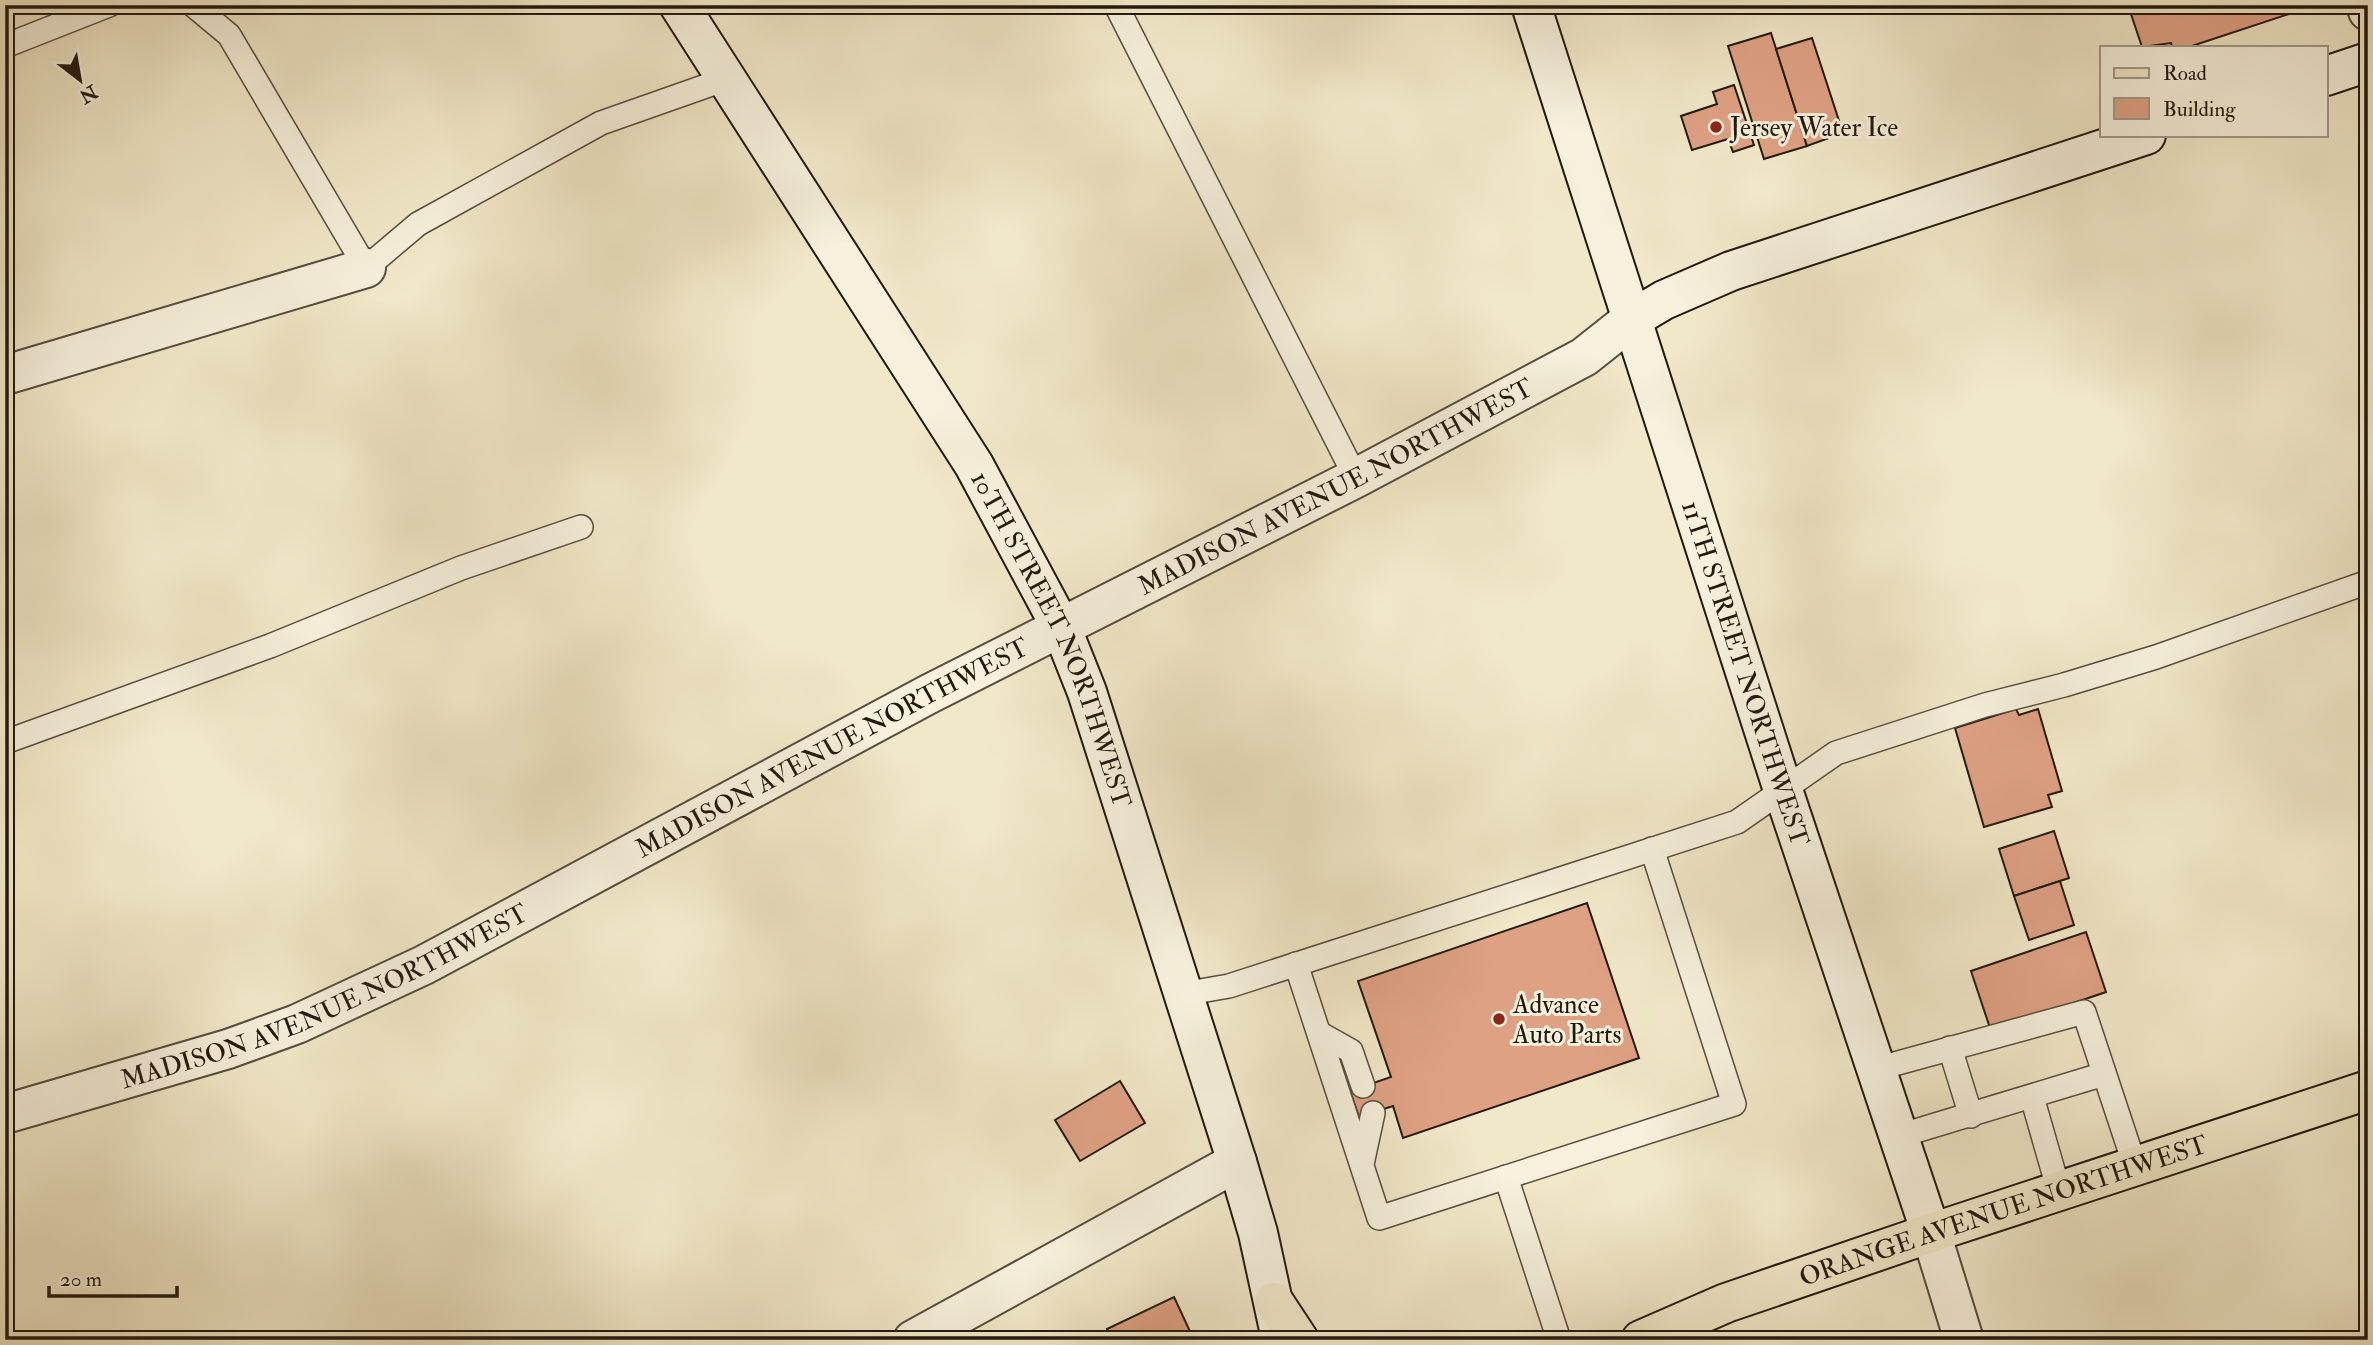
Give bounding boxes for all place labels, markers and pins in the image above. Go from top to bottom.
place label: Jersey Water Ice [1729,112,1898,144]
marker: Jersey Water Ice [1708,119,1724,135]
place label: Advance Auto Parts [1512,989,1621,1051]
marker: Advance Auto Parts [1491,1011,1507,1027]

